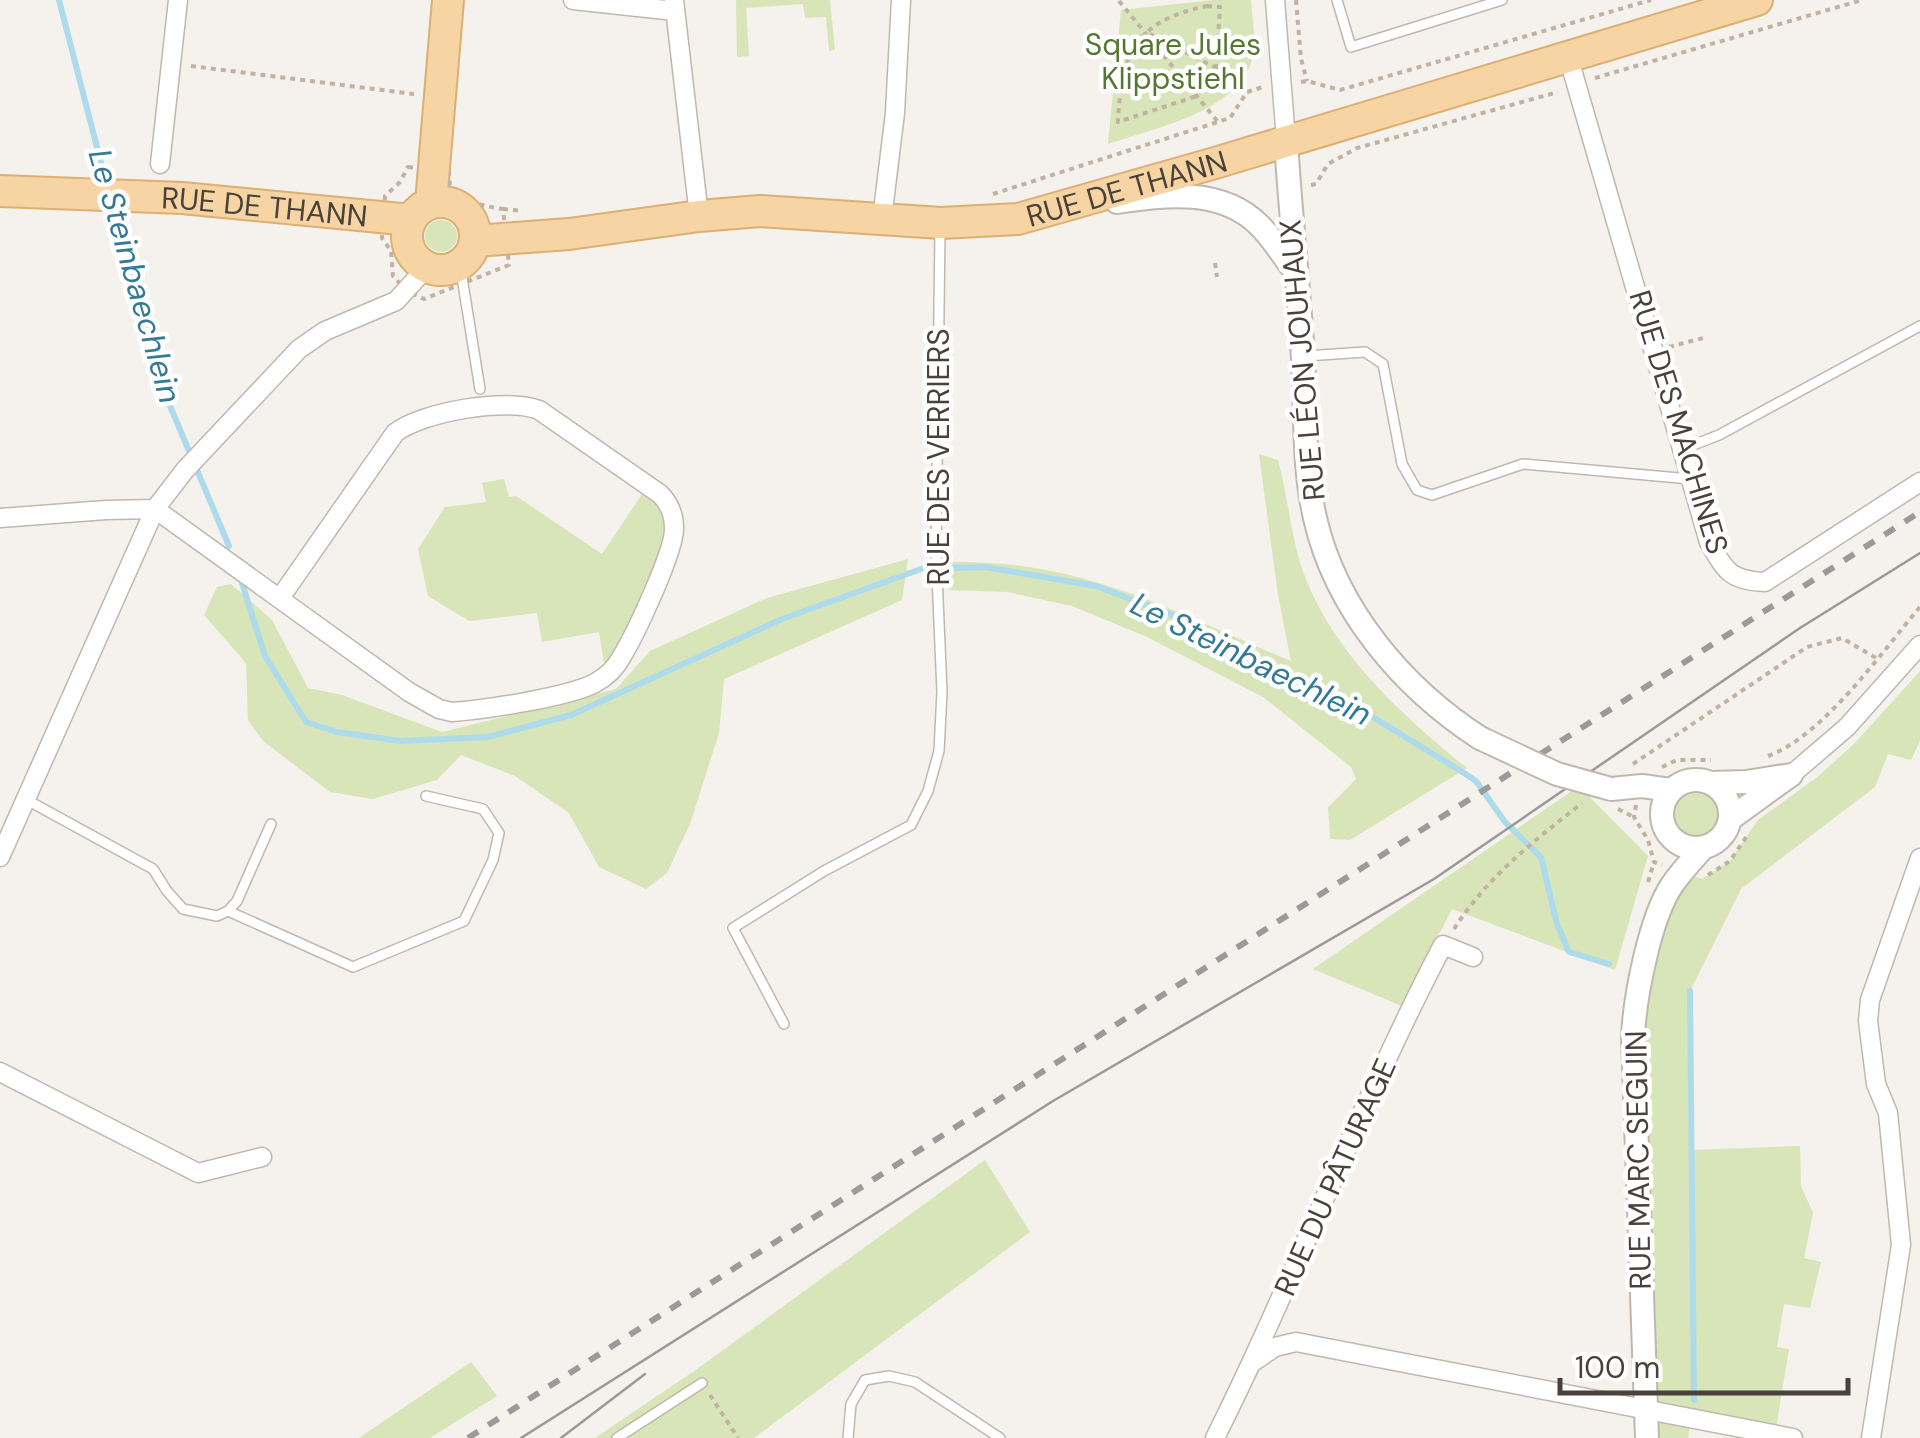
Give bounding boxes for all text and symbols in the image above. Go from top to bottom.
park label: Square Jules Klippstiehl [1085,25,1261,98]
street label: RUE DE THANN [1022,141,1231,235]
water label: Le Steinbaechlein [79,144,191,408]
street label: RUE DE THANN [161,178,369,235]
street label: RUE LÉON JOUHAUX [1270,218,1334,502]
street label: RUE DES MACHINES [1620,286,1738,558]
street label: RUE DES VERRIERS [919,328,958,586]
water label: Le Steinbaechlein [1124,583,1378,735]
street label: RUE MARC SEGUIN [1616,1030,1660,1290]
street label: RUE DU PÂTURAGE [1265,1052,1405,1302]
scale bar [1560,1333,1848,1395]
text: 100 m [1575,1348,1660,1387]

